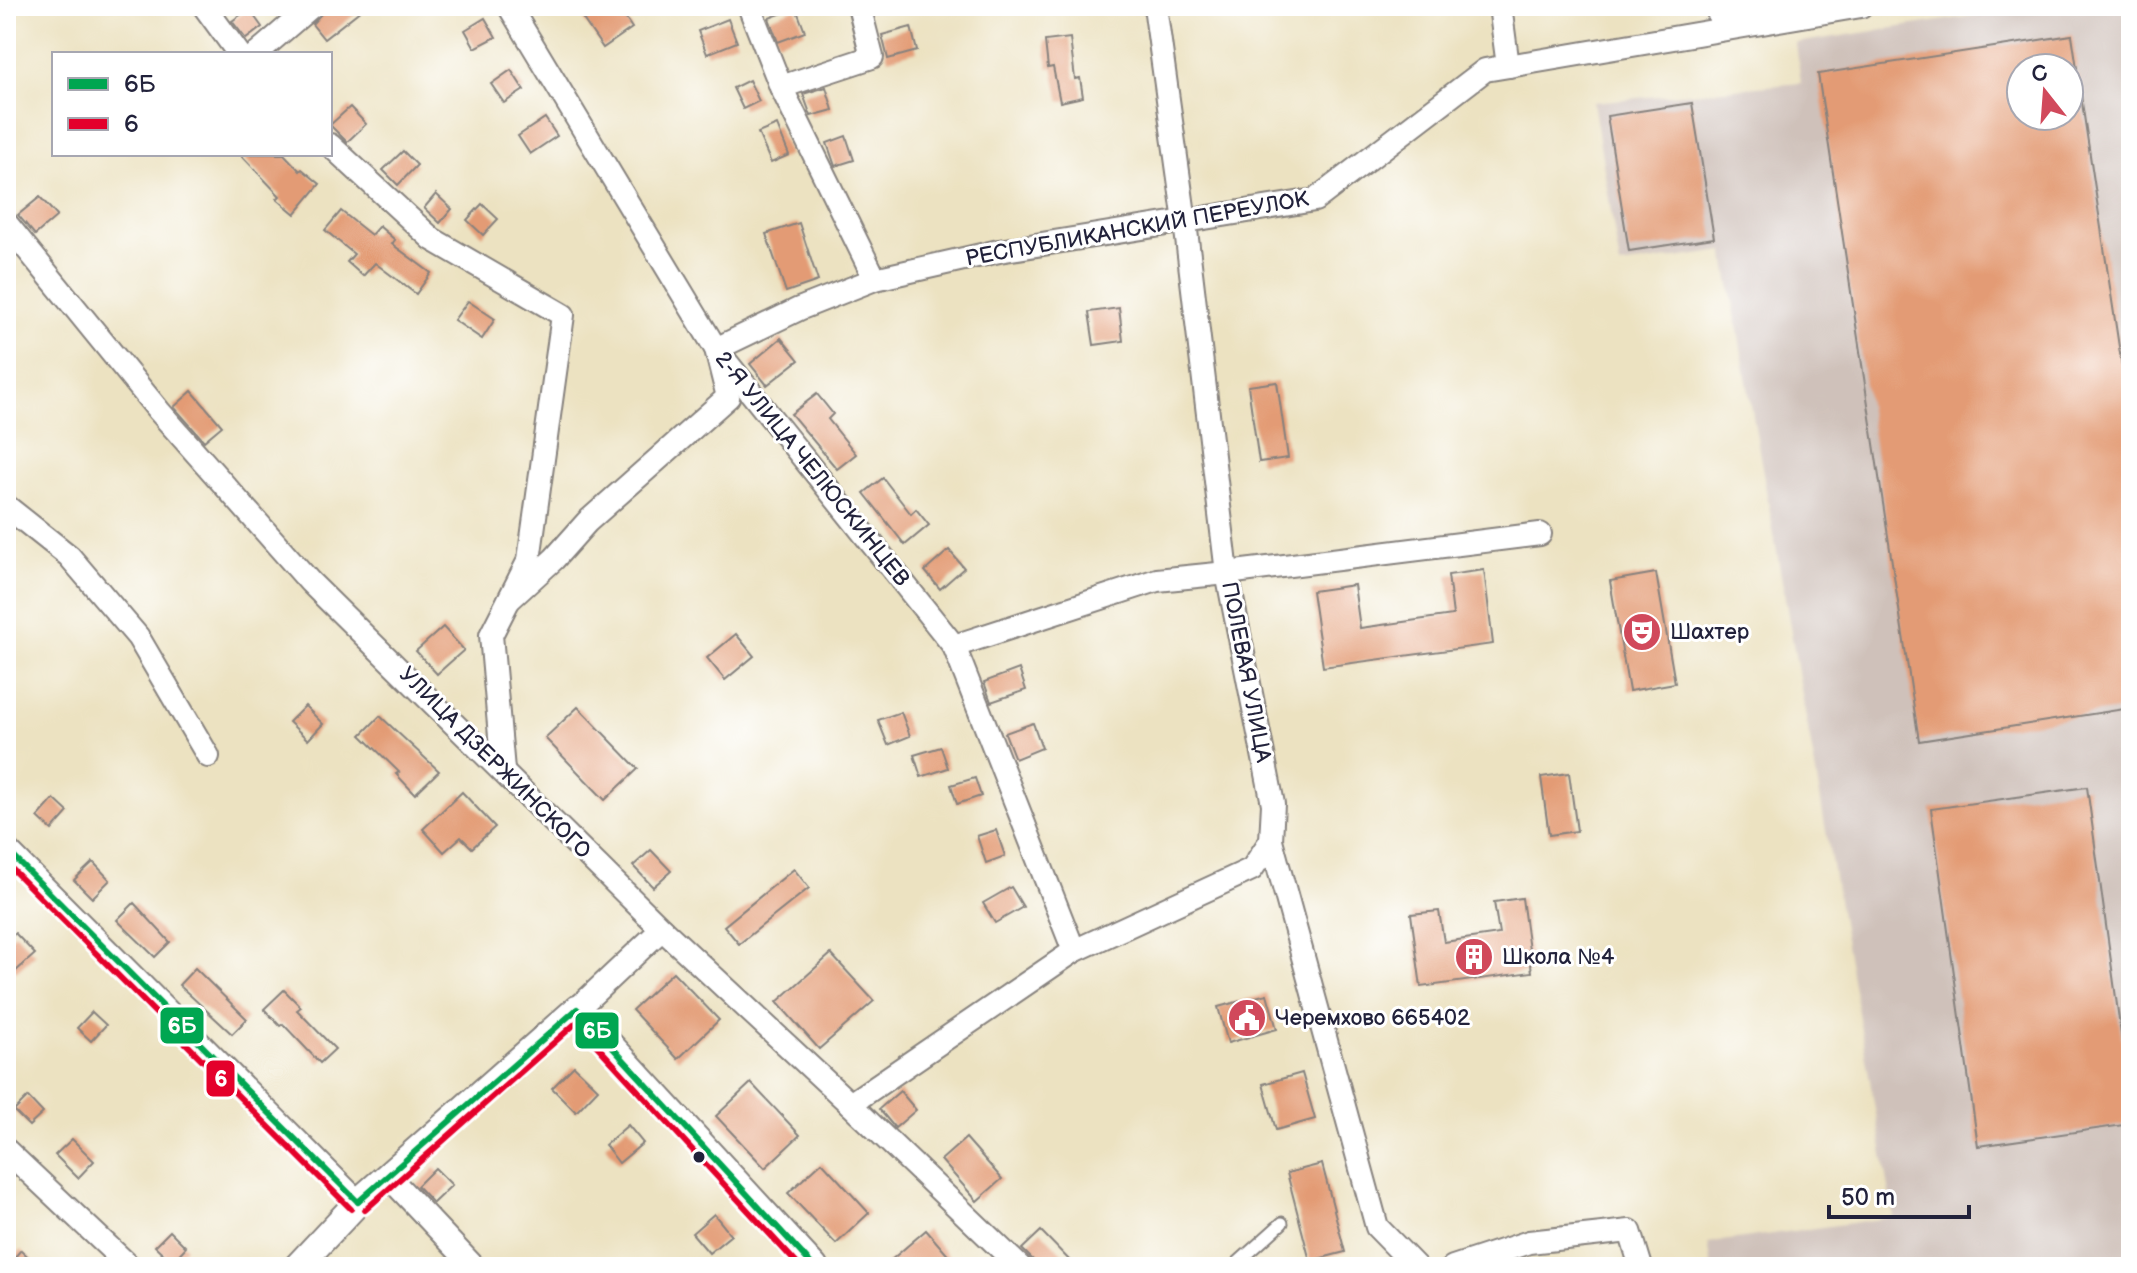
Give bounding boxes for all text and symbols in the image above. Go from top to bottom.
legend [52,52,332,156]
north arrow [2005,52,2085,132]
text: С [2028,59,2051,89]
text: 6Б [124,70,156,99]
text: 6 [124,110,139,139]
street label: РЕСПУБЛИКАНСКИЙ ПЕРЕУЛОК [963,185,1312,273]
street label: 2-Я УЛИЦА ЧЕЛЮСКИНЦЕВ [709,346,915,592]
street label: ПОЛЕВАЯ УЛИЦА [1215,579,1277,765]
theatre icon: Шахтер [1621,611,1663,653]
place label: Шахтер [1670,619,1750,646]
street label: УЛИЦА ДЗЕРЖИНСКОГО [393,661,597,865]
building icon: Школа №4 [1453,936,1495,978]
place label: Школа №4 [1502,944,1615,971]
public building icon: Черемхово 665402 [1226,997,1268,1039]
place label: Черемхово 665402 [1275,1005,1470,1032]
line badge: 6Б [159,1006,205,1045]
line badge: 6Б [574,1011,620,1050]
text: 6Б [168,1013,197,1040]
text: 6Б [583,1018,612,1045]
line badge: 6 [205,1059,236,1098]
text: 6 [214,1066,228,1093]
unlabelled marker [691,1149,707,1165]
scale bar [1829,1169,1969,1219]
text: 50 m [1841,1183,1895,1212]

